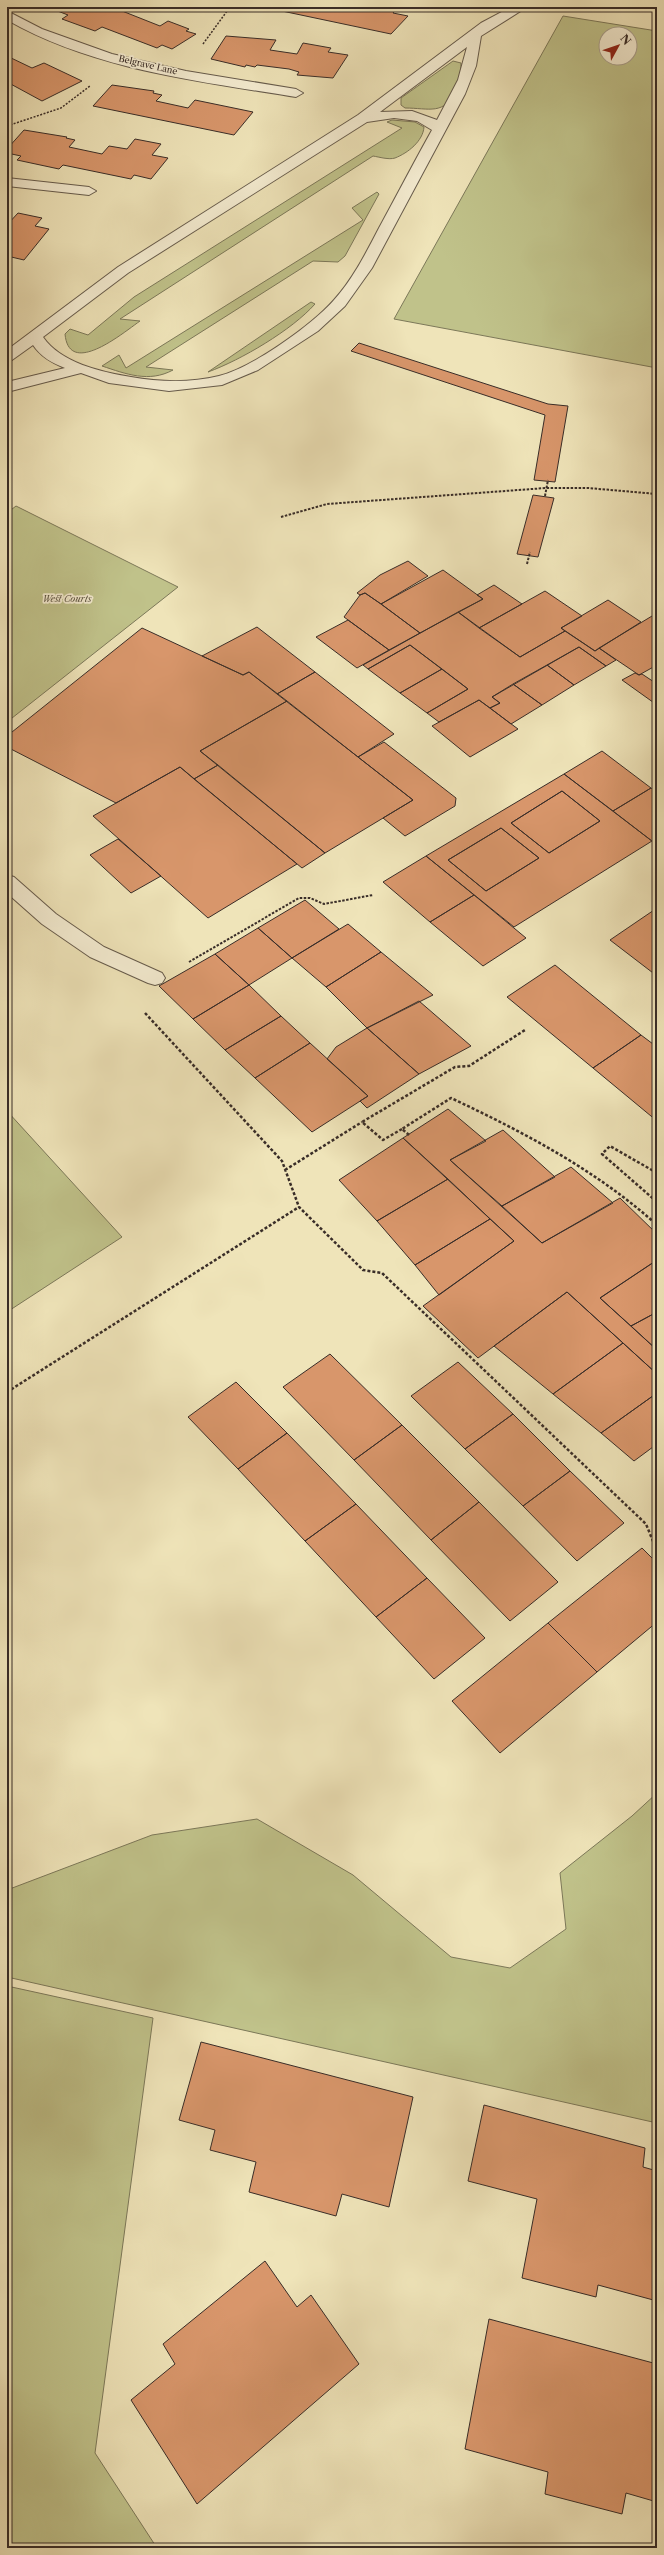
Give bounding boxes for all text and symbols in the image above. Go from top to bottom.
north arrow [598,26,638,66]
text: N [617,31,634,48]
street label: Belgrave Lane [117,52,179,77]
park label: West Courts [42,593,92,604]

